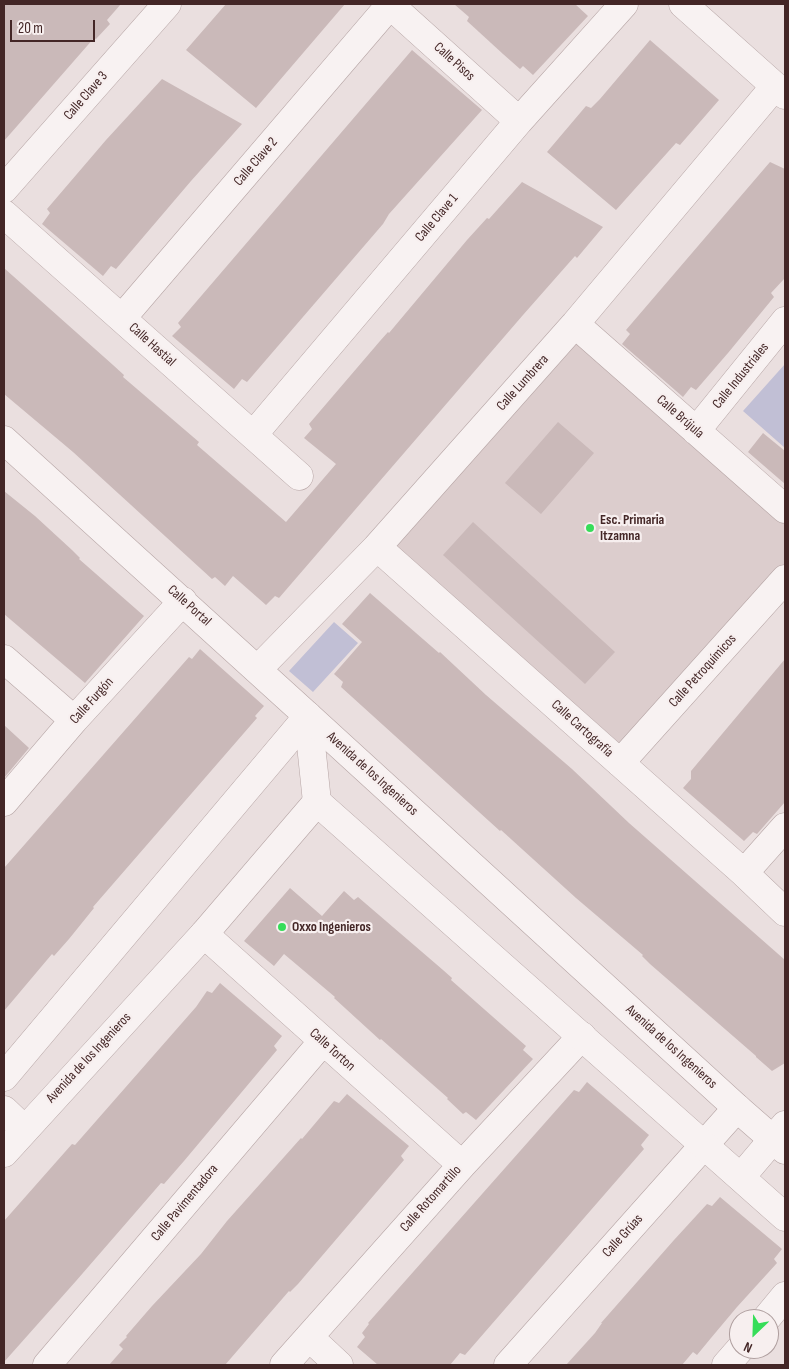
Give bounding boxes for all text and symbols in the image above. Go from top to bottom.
scale bar [12,10,98,42]
text: 20 m [18,19,43,38]
street label: Calle Pisos [430,39,478,85]
street label: Calle Clave 3 [60,68,112,124]
street label: Calle Clave 2 [230,134,282,190]
street label: Calle Clave 1 [412,190,462,246]
street label: Calle Hastial [125,320,179,370]
street label: Calle Industriales [709,340,773,412]
street label: Calle Lumbrera [494,352,552,414]
street label: Calle Brújula [653,392,707,442]
place label: Esc. Primaria Itzamna [600,512,664,544]
marker: Esc. Primaria Itzamna [584,522,596,534]
street label: Calle Portal [164,582,214,630]
street label: Calle Petroquímicos [666,631,740,711]
street label: Calle Furgón [67,674,117,728]
street label: Calle Cartografía [547,697,617,761]
street label: Avenida de los Ingenieros [323,729,421,819]
place label: Oxxo Ingenieros [292,919,371,935]
marker: Oxxo Ingenieros [276,921,288,933]
street label: Avenida de los Ingenieros [622,1002,720,1092]
street label: Avenida de los Ingenieros [43,1009,135,1107]
street label: Calle Torton [306,1025,358,1075]
street label: Calle Pavimentadora [148,1161,222,1245]
street label: Calle Rotomartillo [397,1162,465,1236]
street label: Calle Grúas [599,1211,647,1261]
north arrow [729,1309,779,1359]
text: N [741,1338,755,1357]

